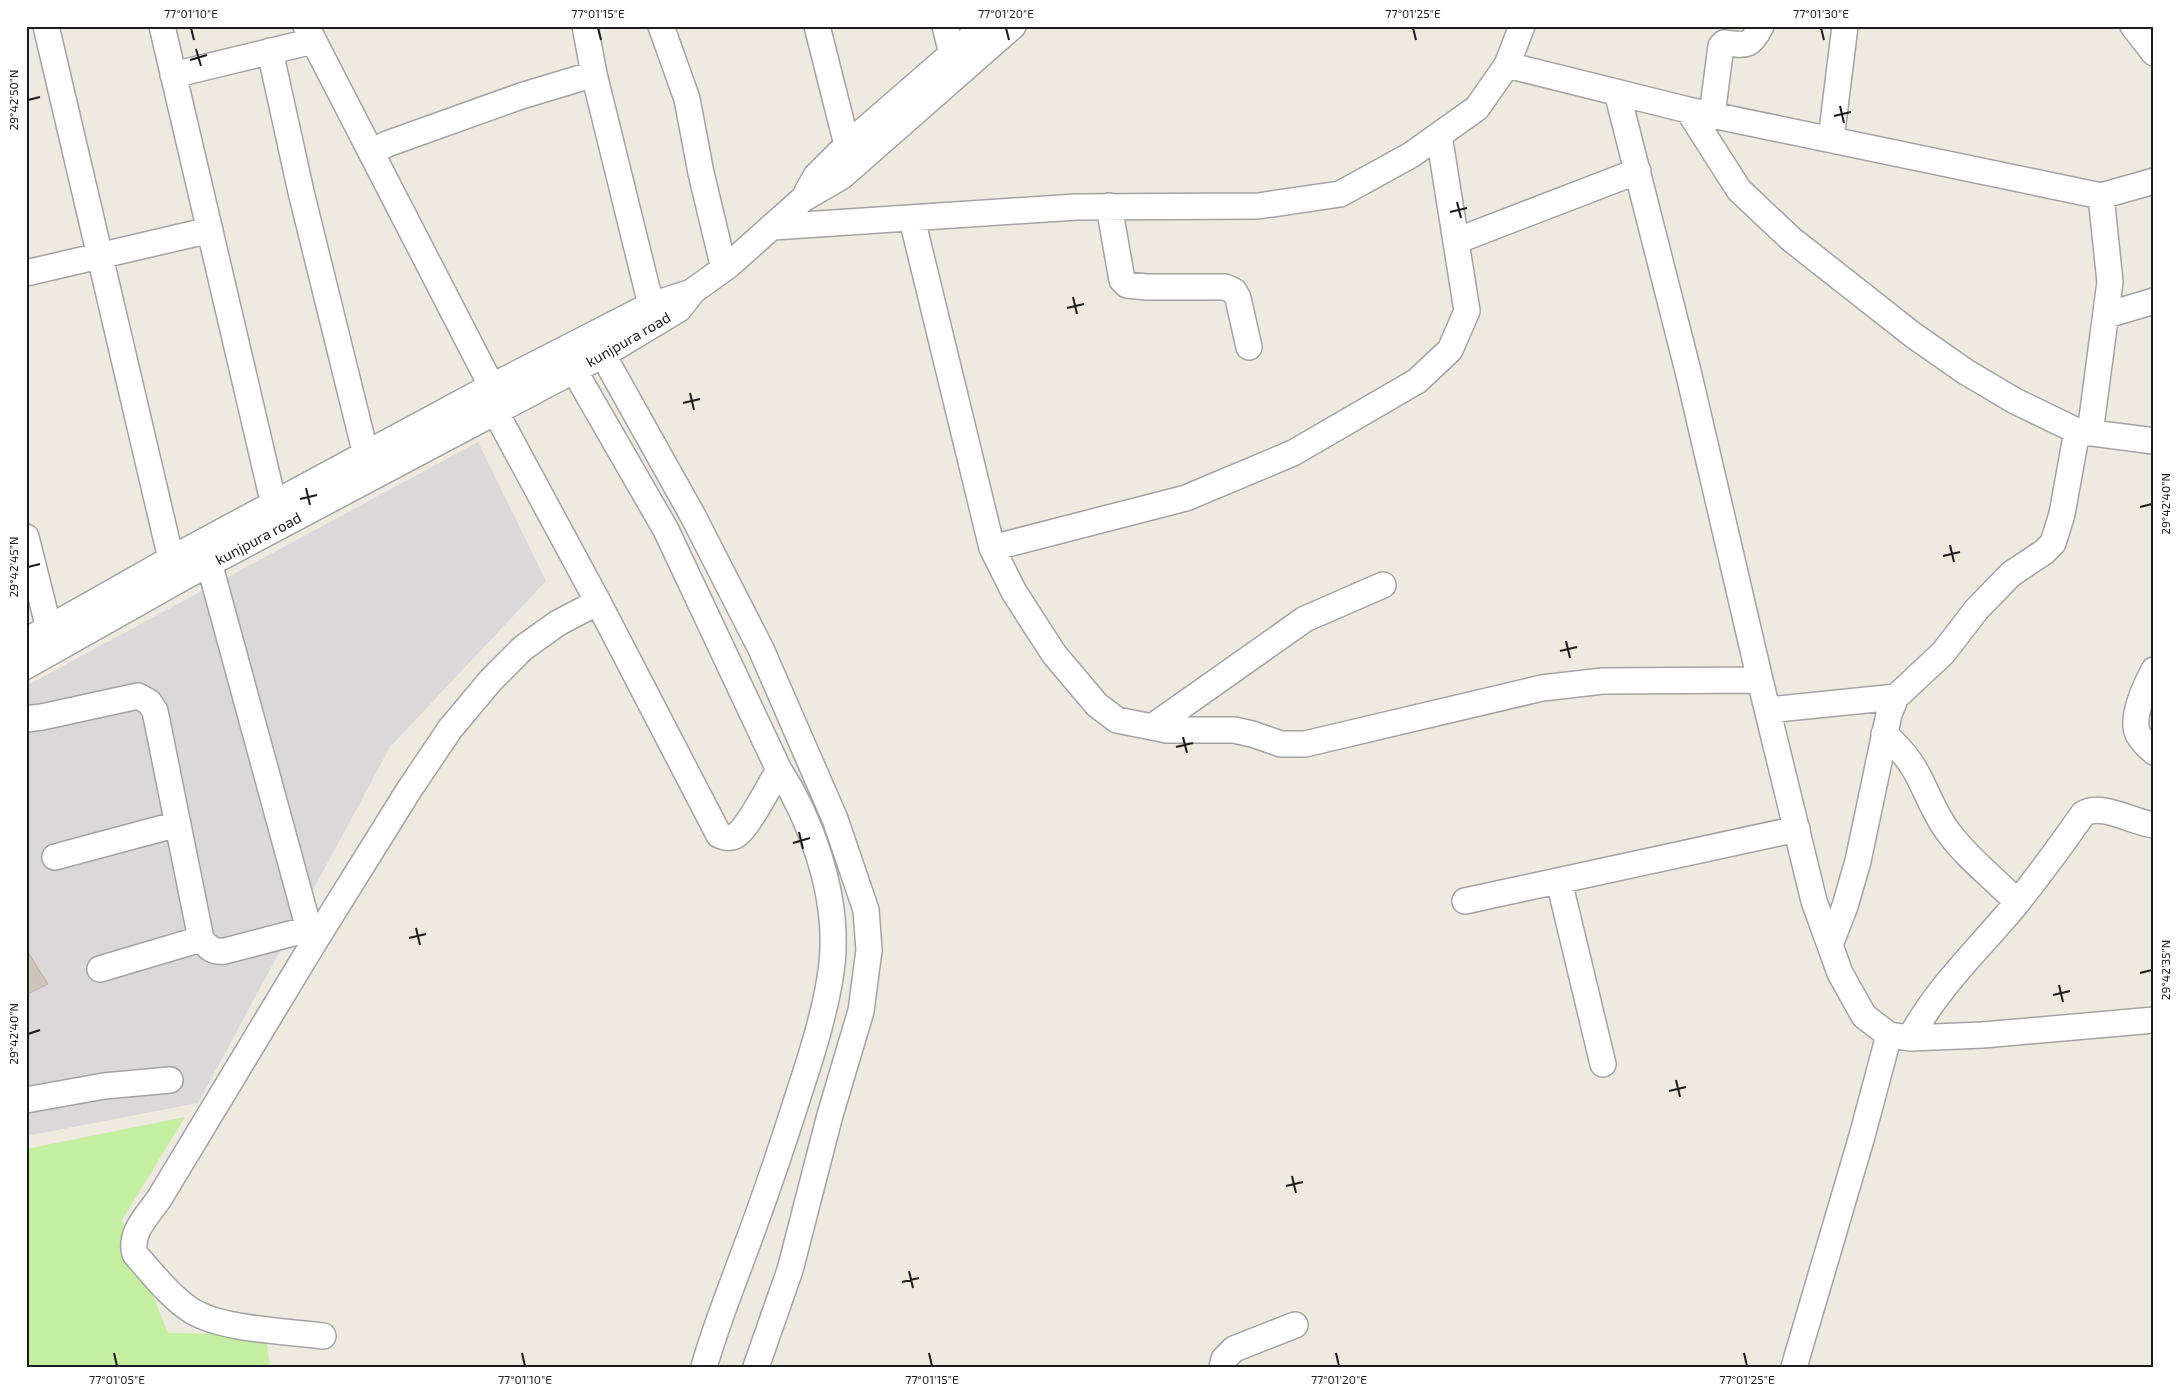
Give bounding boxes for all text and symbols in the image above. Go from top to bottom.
text: 77°01'10"E [164,6,218,20]
text: 77°01'15"E [571,6,625,20]
text: 77°01'20"E [978,6,1034,20]
text: 77°01'25"E [1385,6,1441,20]
text: 77°01'30"E [1793,6,1849,20]
text: 29°42'50"N [6,70,20,130]
street label: kunjpura road [583,308,674,371]
text: 29°42'40"N [2158,473,2172,535]
street label: kunjpura road [212,508,304,569]
text: 29°42'45"N [6,537,20,597]
text: 29°42'35"N [2158,940,2172,1000]
text: 29°42'40"N [6,1003,20,1065]
text: 77°01'05"E [89,1372,145,1386]
text: 77°01'10"E [498,1372,552,1386]
text: 77°01'15"E [905,1372,959,1386]
text: 77°01'20"E [1311,1372,1367,1386]
text: 77°01'25"E [1719,1372,1775,1386]

